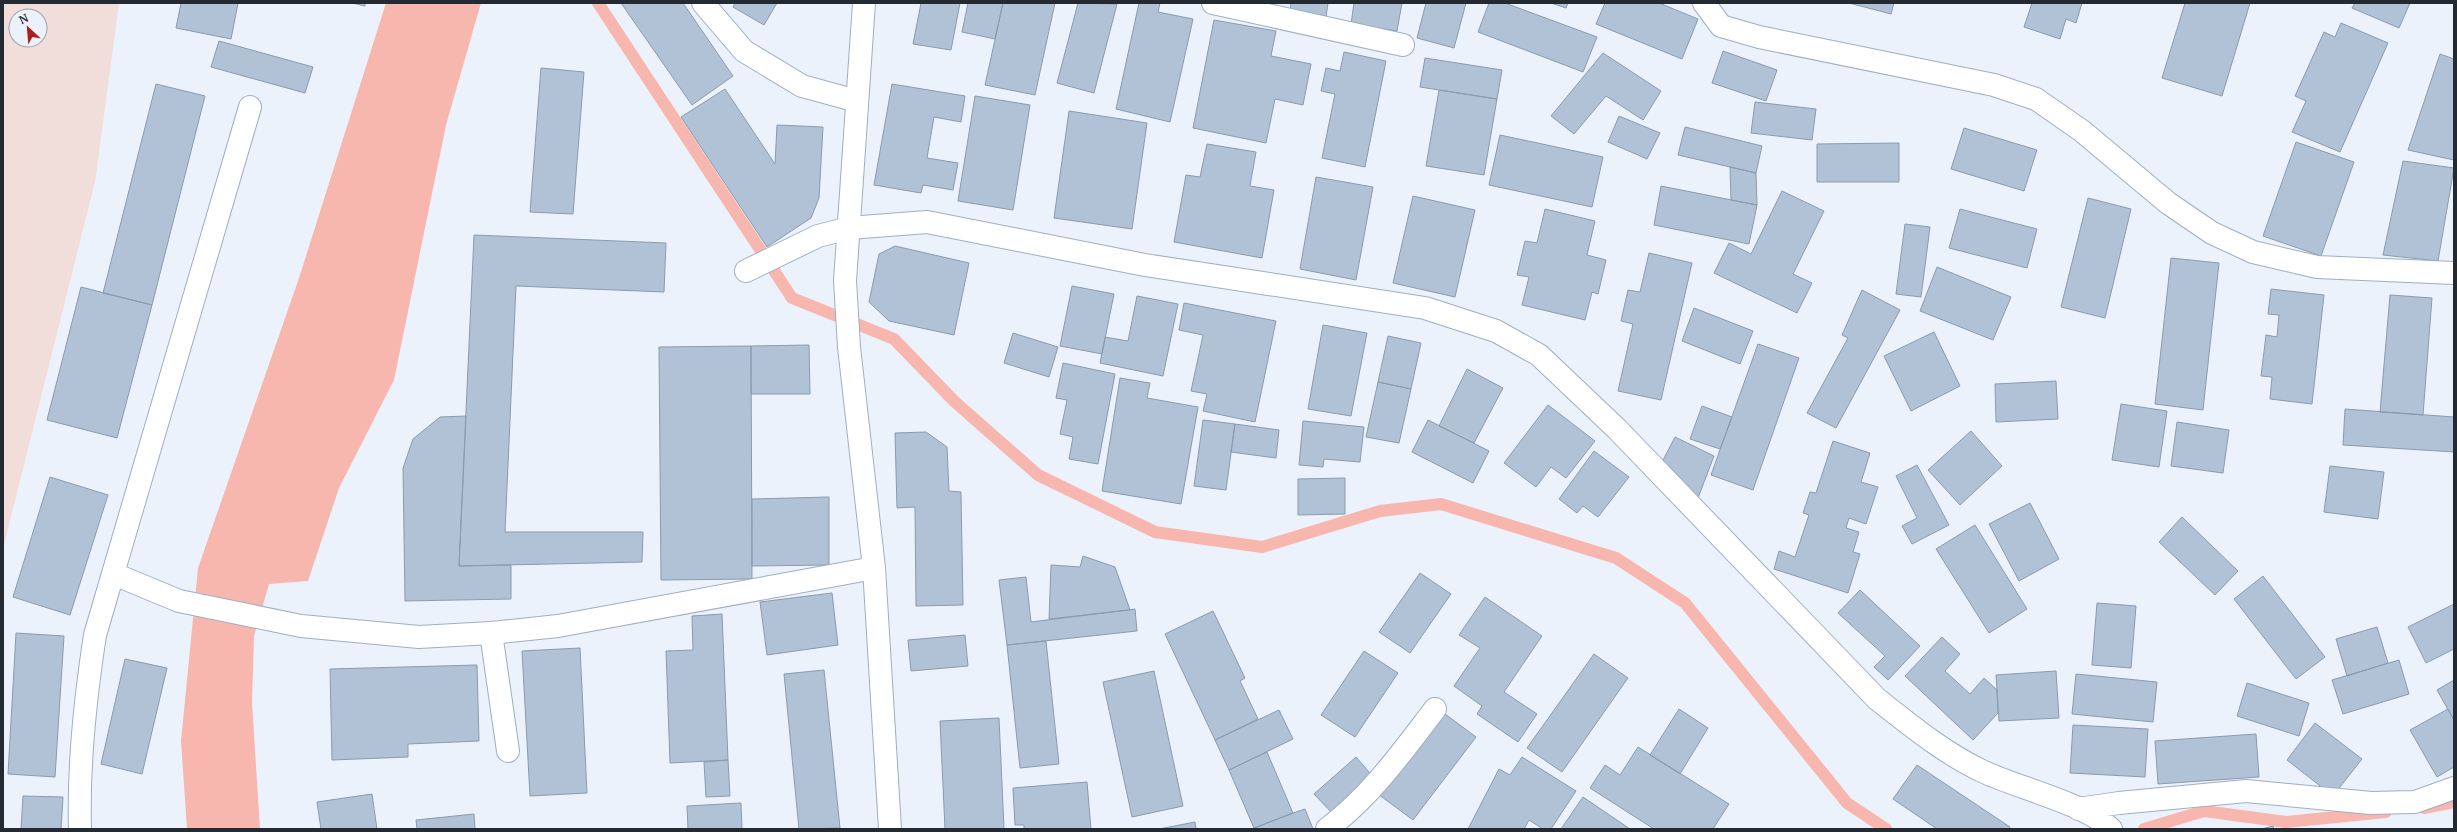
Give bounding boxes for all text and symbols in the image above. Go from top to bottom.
north arrow [8,8,48,48]
text: N [17,11,31,27]

